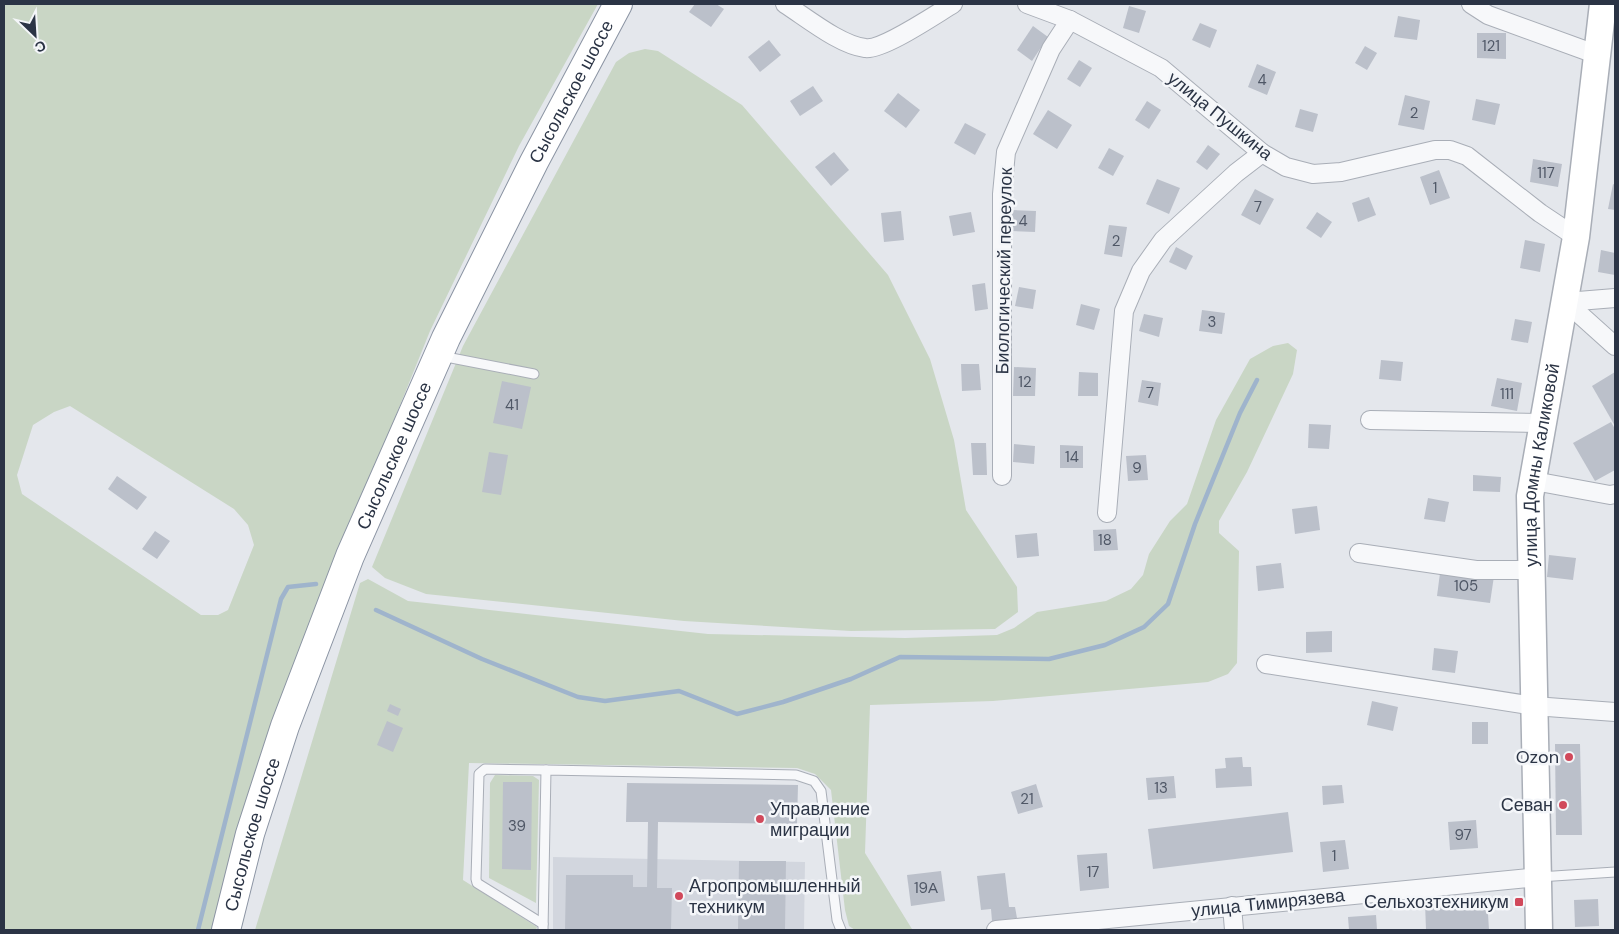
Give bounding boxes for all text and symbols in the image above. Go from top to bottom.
north arrow [10,10,60,60]
street label: Сысольское шоссе [523,16,619,168]
text: С [32,36,49,57]
house number: 121 [1482,36,1500,56]
street label: улица Пушкина [1163,66,1278,166]
house number: 4 [1257,70,1267,90]
house number: 2 [1410,103,1418,123]
house number: 117 [1537,163,1555,183]
street label: Биологический переулок [990,167,1018,375]
house number: 1 [1433,178,1437,198]
house number: 7 [1254,197,1262,217]
house number: 4 [1018,211,1028,231]
house number: 2 [1112,231,1120,251]
house number: 3 [1208,312,1216,332]
street label: улица Домны Каликовой [1517,361,1565,567]
house number: 12 [1018,372,1032,392]
street label: Сысольское шоссе [351,378,437,533]
house number: 7 [1146,383,1154,403]
house number: 111 [1500,384,1514,404]
house number: 41 [505,395,519,415]
house number: 14 [1065,447,1079,467]
house number: 9 [1132,458,1142,478]
house number: 18 [1098,530,1112,550]
house number: 105 [1454,576,1478,596]
place label: Ozon [1516,745,1559,769]
marker: Ozon [1563,751,1575,763]
street label: Сысольское шоссе [219,755,286,914]
house number: 13 [1154,778,1168,798]
house number: 21 [1020,789,1034,809]
place label: Севан [1501,793,1553,817]
place label: Управление миграции [770,797,870,842]
marker: Севан [1557,799,1569,811]
marker: Управление миграции [754,813,766,825]
house number: 39 [508,816,526,836]
house number: 97 [1454,825,1472,845]
house number: 1 [1332,846,1336,866]
house number: 17 [1087,862,1099,882]
place label: Агропромышленный техникум [689,874,861,919]
house number: 19А [914,878,938,898]
street label: улица Тимирязева [1190,883,1347,923]
marker: Агропромышленный техникум [673,890,685,902]
place label: Сельхозтехникум [1364,890,1509,914]
marker: Сельхозтехникум [1513,896,1525,908]

